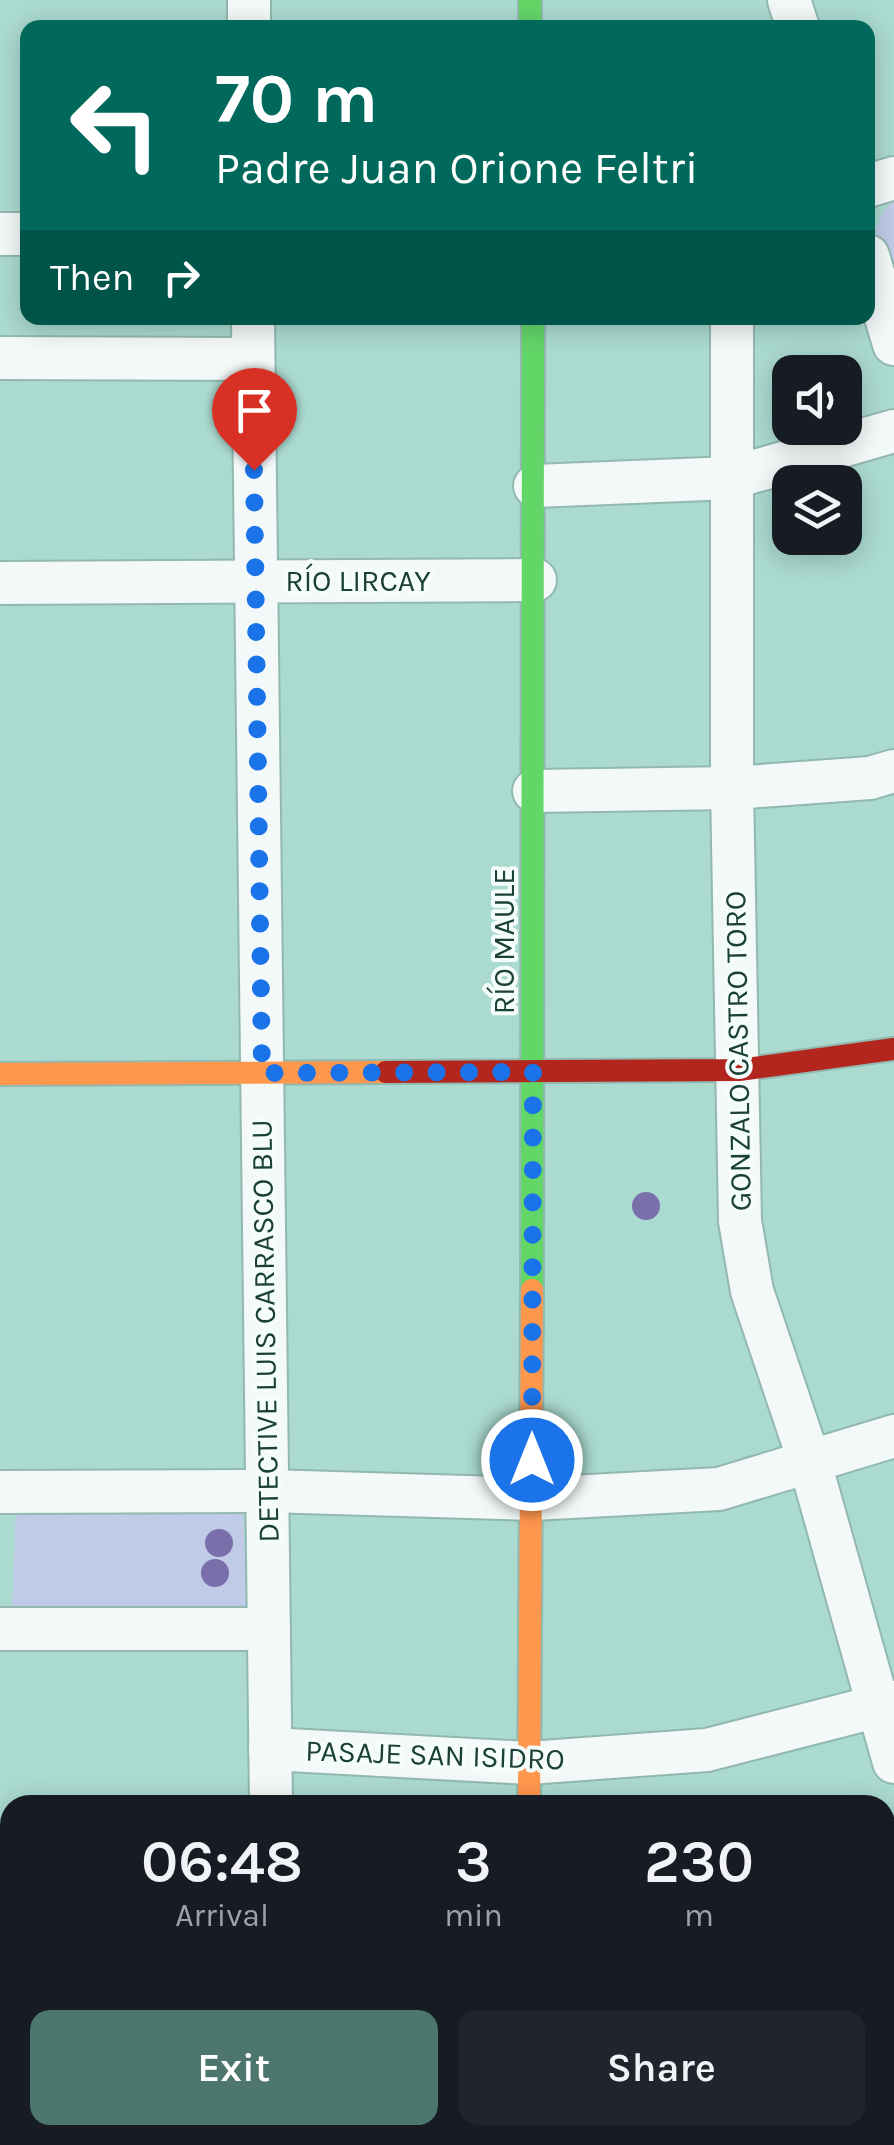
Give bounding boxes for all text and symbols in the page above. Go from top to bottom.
text: 70 m [215,58,378,140]
icon: left [50,60,180,190]
text: Padre Juan Orione Feltri [215,142,698,194]
icon: right [154,250,209,305]
text: Then [50,255,134,300]
map controls [772,355,862,555]
button: sound [772,355,862,445]
pin [212,368,297,471]
icon: arrive [227,383,282,438]
button: layers [772,465,862,555]
street label: RÍO LIRCAY [285,563,431,599]
street label: RÍO MAULE [486,868,522,1014]
street label: GONZALO CASTRO TORO [717,890,759,1212]
street label: DETECTIVE LUIS CARRASCO BLU [243,1119,287,1543]
position arrow [480,1408,584,1512]
street label: PASAJE SAN ISIDRO [305,1732,565,1778]
text: 06:48 [141,1827,303,1897]
text: 3 [455,1827,492,1897]
text: 230 [644,1827,754,1897]
text: Arrival [175,1897,269,1934]
text: min [444,1897,503,1934]
text: m [684,1897,714,1934]
button: Exit [30,2010,438,2125]
button: Share [458,2010,865,2125]

